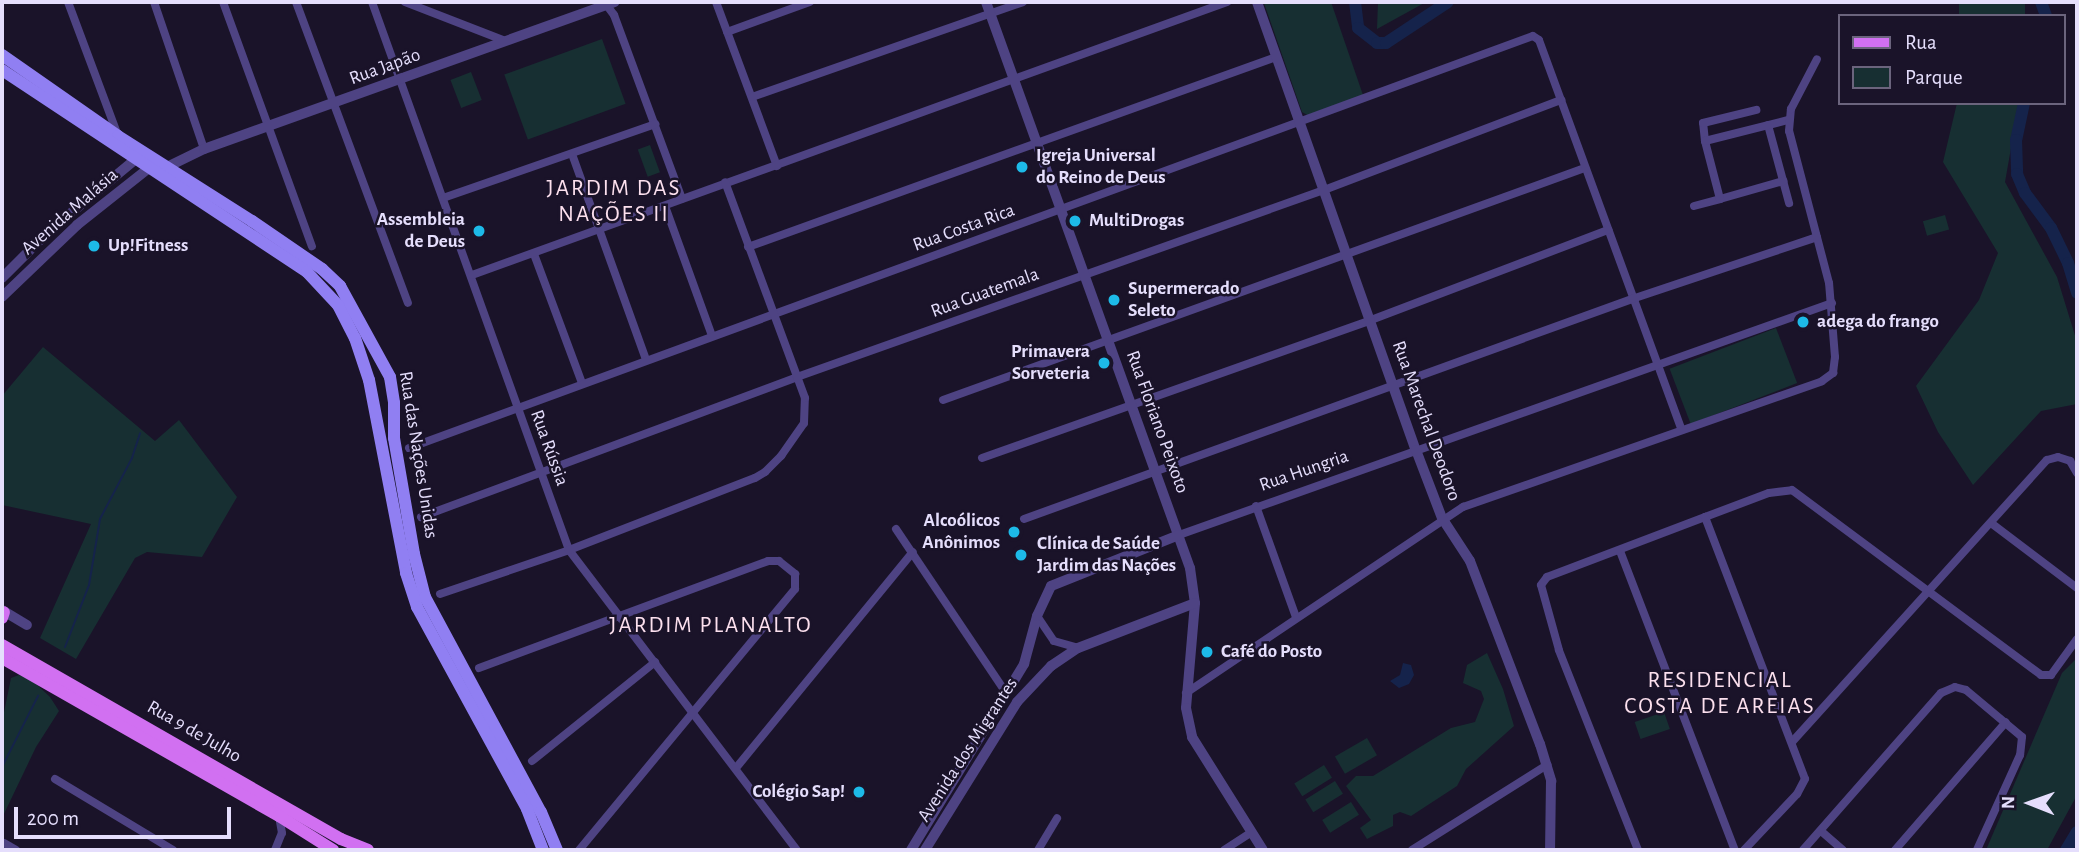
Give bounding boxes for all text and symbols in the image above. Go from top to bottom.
legend [1838,14,2065,105]
text: Rua [1905,32,1937,53]
street label: Rua Japão [346,44,424,90]
text: Parque [1905,67,1963,88]
place label: Igreja Universal do Reino de Deus [1036,145,1165,189]
marker: Igreja Universal do Reino de Deus [1014,159,1030,175]
street label: Avenida Malásia [17,164,123,260]
district label: JARDIM DAS NAÇÕES II [548,175,680,229]
street label: Rua Costa Rica [910,199,1018,257]
place label: Assembleia de Deus [377,209,465,253]
place label: MultiDrogas [1089,210,1184,232]
marker: MultiDrogas [1067,213,1083,229]
marker: Assembleia de Deus [471,223,487,239]
place label: Up!Fitness [108,235,188,257]
marker: Up!Fitness [86,238,102,254]
street label: Rua Guatemala [928,263,1042,323]
place label: Supermercado Seleto [1128,278,1239,322]
marker: Supermercado Seleto [1106,292,1122,308]
place label: adega do frango [1817,311,1939,333]
marker: adega do frango [1795,314,1811,330]
street label: Rua Marechal Deodoro [1386,338,1466,504]
place label: Primavera Sorveteria [1011,341,1090,385]
street label: Rua Floriano Peixoto [1121,347,1193,497]
marker: Primavera Sorveteria [1096,355,1112,371]
street label: Rua das Nações Unidas [394,370,442,540]
street label: Rua Rússia [525,407,573,489]
street label: Rua Hungria [1256,445,1352,497]
place label: Alcoólicos Anônimos [922,510,1000,554]
marker: Alcoólicos Anônimos [1006,524,1022,540]
place label: Clínica de Saúde Jardim das Nações [1037,533,1176,577]
marker: Clínica de Saúde Jardim das Nações [1011,545,1031,565]
district label: JARDIM PLANALTO [611,612,811,640]
place label: Café do Posto [1221,641,1322,663]
marker: Café do Posto [1199,644,1215,660]
district label: RESIDENCIAL COSTA DE AREIAS [1626,667,1814,721]
street label: Avenida dos Migrantes [913,674,1023,826]
street label: Rua 9 de Julho [143,696,245,768]
north arrow [1995,768,2065,838]
place label: Colégio Sap! [752,781,845,803]
marker: Colégio Sap! [851,784,867,800]
scale bar [18,792,234,836]
text: N [1999,796,2018,809]
text: 200 m [27,808,79,829]

